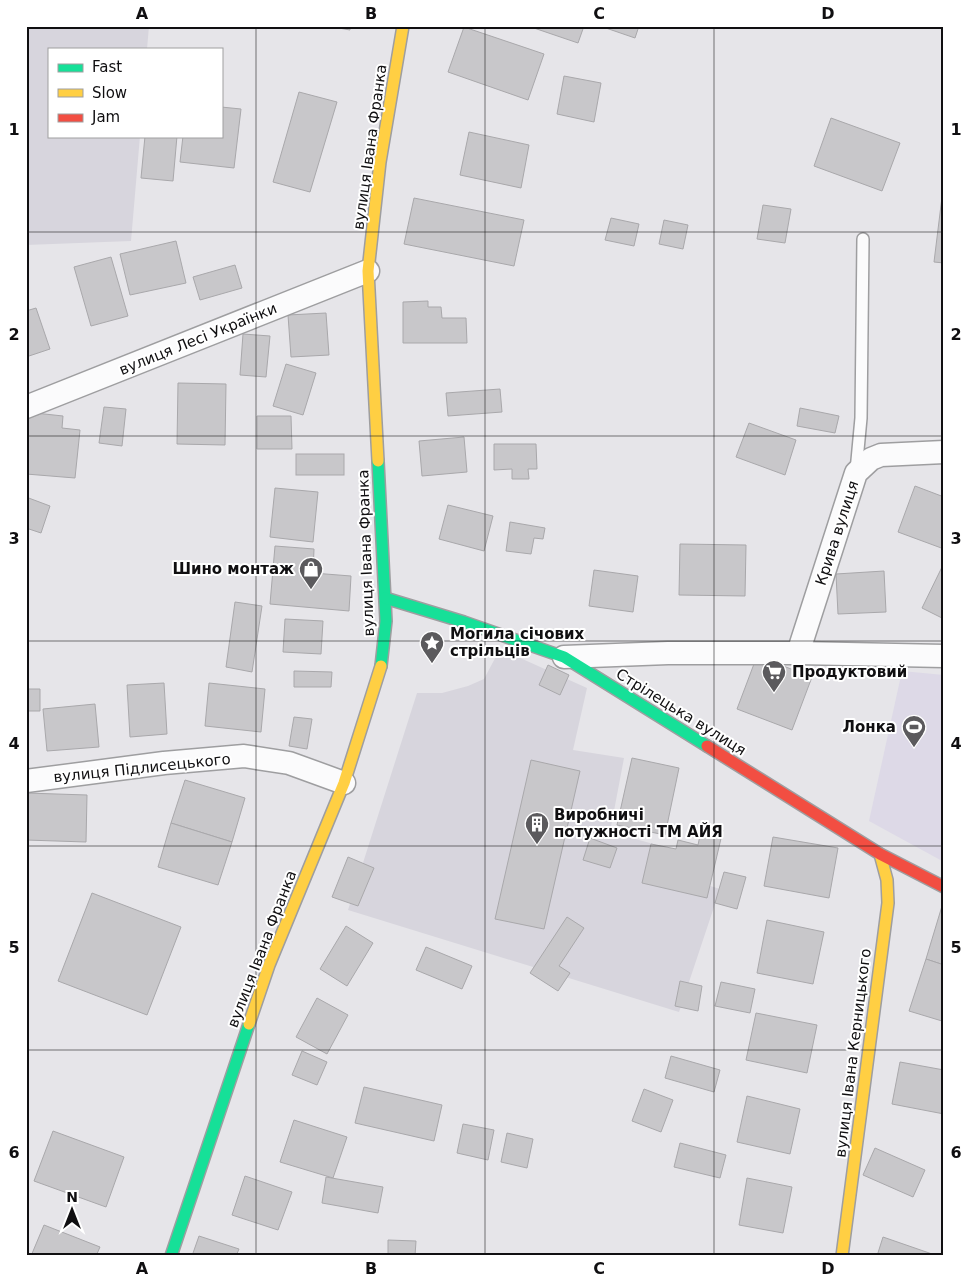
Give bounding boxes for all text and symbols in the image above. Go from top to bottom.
text: A [136,4,149,23]
text: B [365,4,377,23]
text: C [593,4,605,23]
text: D [821,4,835,23]
legend [48,48,222,138]
text: Fast [92,58,122,76]
street label: вулиця Івана Франка [349,63,391,231]
text: Slow [92,84,127,102]
text: Jam [91,108,120,126]
text: 1 [8,120,20,139]
text: 1 [950,120,962,139]
street label: вулиця Лесі Українки [117,299,279,379]
text: 2 [8,325,20,344]
text: 2 [950,325,962,344]
street label: вулиця Івана Франка [354,469,378,637]
street label: Крива вулиця [812,478,862,588]
text: 3 [8,529,20,548]
text: 3 [950,529,962,548]
shop icon: Шино монтаж [298,556,324,590]
place label: Шино монтаж [172,560,294,578]
place label: Могила січових стрільців [450,625,585,660]
place icon: Могила січових стрільців [419,630,445,664]
supermarket icon: Продуктовий [761,659,787,693]
place label: Продуктовий [792,663,907,681]
street label: Стрілецька вулиця [613,665,749,759]
sports icon: Лонка [901,714,927,748]
place label: Лонка [843,718,896,736]
text: 4 [8,734,20,753]
text: 4 [950,734,962,753]
street label: вулиця Підлисецького [53,750,231,786]
place label: Виробничі потужності ТМ АЙЯ [554,806,723,841]
building icon: Виробничі потужності ТМ АЙЯ [524,811,550,845]
street label: вулиця Івана Франка [224,868,300,1030]
text: 5 [8,938,20,957]
text: 5 [950,938,962,957]
street label: вулиця Івана Керницького [831,947,875,1159]
text: 6 [8,1143,20,1162]
text: 6 [950,1143,962,1162]
north arrow [48,1184,98,1234]
text: N [66,1189,78,1205]
text: A [136,1259,149,1278]
text: B [365,1259,377,1278]
text: C [593,1259,605,1278]
text: D [821,1259,835,1278]

